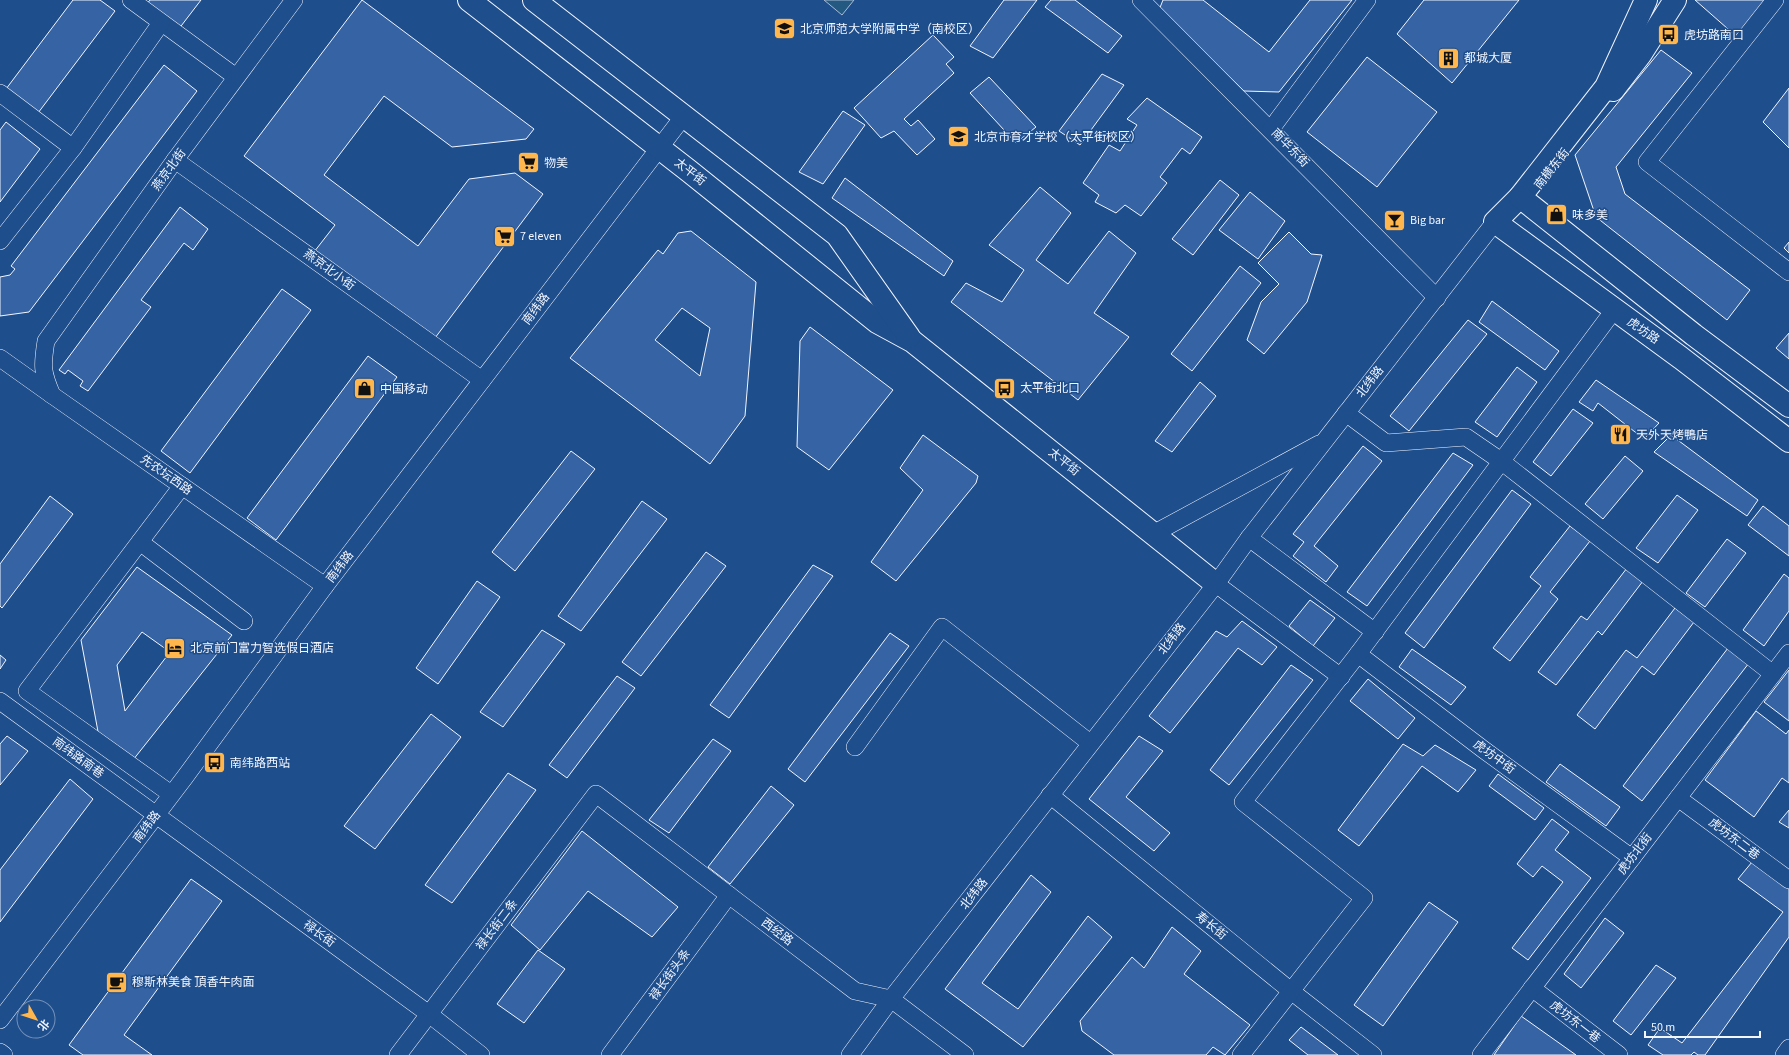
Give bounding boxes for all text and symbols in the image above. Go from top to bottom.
school or university icon: 北京师范大学附属中学（南校区） [771,16,797,42]
place label: 北京师范大学附属中学（南校区） [800,21,980,38]
bus stop icon: 虎坊路南口 [1655,22,1681,48]
place label: 虎坊路南口 [1684,27,1744,44]
building icon: 都城大厦 [1435,45,1461,71]
place label: 都城大厦 [1464,50,1512,67]
school or university icon: 北京市育才学校（太平街校区） [946,124,972,150]
street label: 南华东街 [1267,125,1313,171]
place label: 北京市育才学校（太平街校区） [974,129,1142,146]
street label: 南横东街 [1531,145,1573,193]
street label: 燕京北街 [148,146,190,194]
supermarket icon: 物美 [516,150,542,176]
street label: 太平街 [671,154,709,190]
place label: 物美 [544,155,568,172]
shop icon: 味多美 [1544,202,1570,228]
bar icon: Big bar [1382,207,1408,233]
place label: 味多美 [1572,207,1608,224]
place label: Big bar [1410,212,1446,229]
supermarket icon: 7 eleven [492,223,518,249]
place label: 7 eleven [520,228,561,245]
street label: 燕京北小街 [300,245,358,295]
street label: 南纬路 [518,290,554,328]
street label: 虎坊路 [1623,314,1663,348]
street label: 北纬路 [1352,363,1388,401]
bus stop icon: 太平街北口 [991,375,1017,401]
shop icon: 中国移动 [352,376,378,402]
place label: 太平街北口 [1020,380,1080,397]
place label: 中国移动 [380,381,428,398]
restaurant icon: 天外天烤鴨店 [1608,422,1634,448]
place label: 天外天烤鴨店 [1636,427,1708,444]
street label: 太平街 [1045,444,1083,480]
street label: 先农坛西路 [137,451,195,499]
street label: 南纬路 [322,548,358,586]
street label: 北纬路 [1154,620,1190,658]
hotel icon: 北京前门富力智选假日酒店 [161,635,187,661]
place label: 北京前门富力智选假日酒店 [190,640,334,657]
street label: 南纬路南巷 [49,733,107,783]
street label: 虎坊中街 [1470,736,1518,778]
bus stop icon: 南纬路西站 [202,750,228,776]
place label: 南纬路西站 [230,755,290,772]
street label: 南纬路 [129,808,165,846]
street label: 虎坊东二巷 [1705,814,1763,864]
street label: 虎坊北街 [1614,830,1656,878]
street label: 北纬路 [956,875,992,913]
street label: 禄长街二条 [472,896,522,954]
street label: 寿长街 [1192,908,1230,944]
street label: 西经路 [758,914,796,950]
street label: 禄长街 [299,917,339,951]
street label: 禄长街头条 [645,946,695,1004]
cafe icon: 穆斯林美食 頂香牛肉面 [104,969,130,995]
place label: 穆斯林美食 頂香牛肉面 [132,974,254,991]
street label: 虎坊东一巷 [1546,997,1604,1047]
north arrow [16,999,56,1039]
scale bar [1645,1013,1760,1039]
text: 北 [34,1016,53,1034]
text: 50 m [1651,1019,1675,1036]

